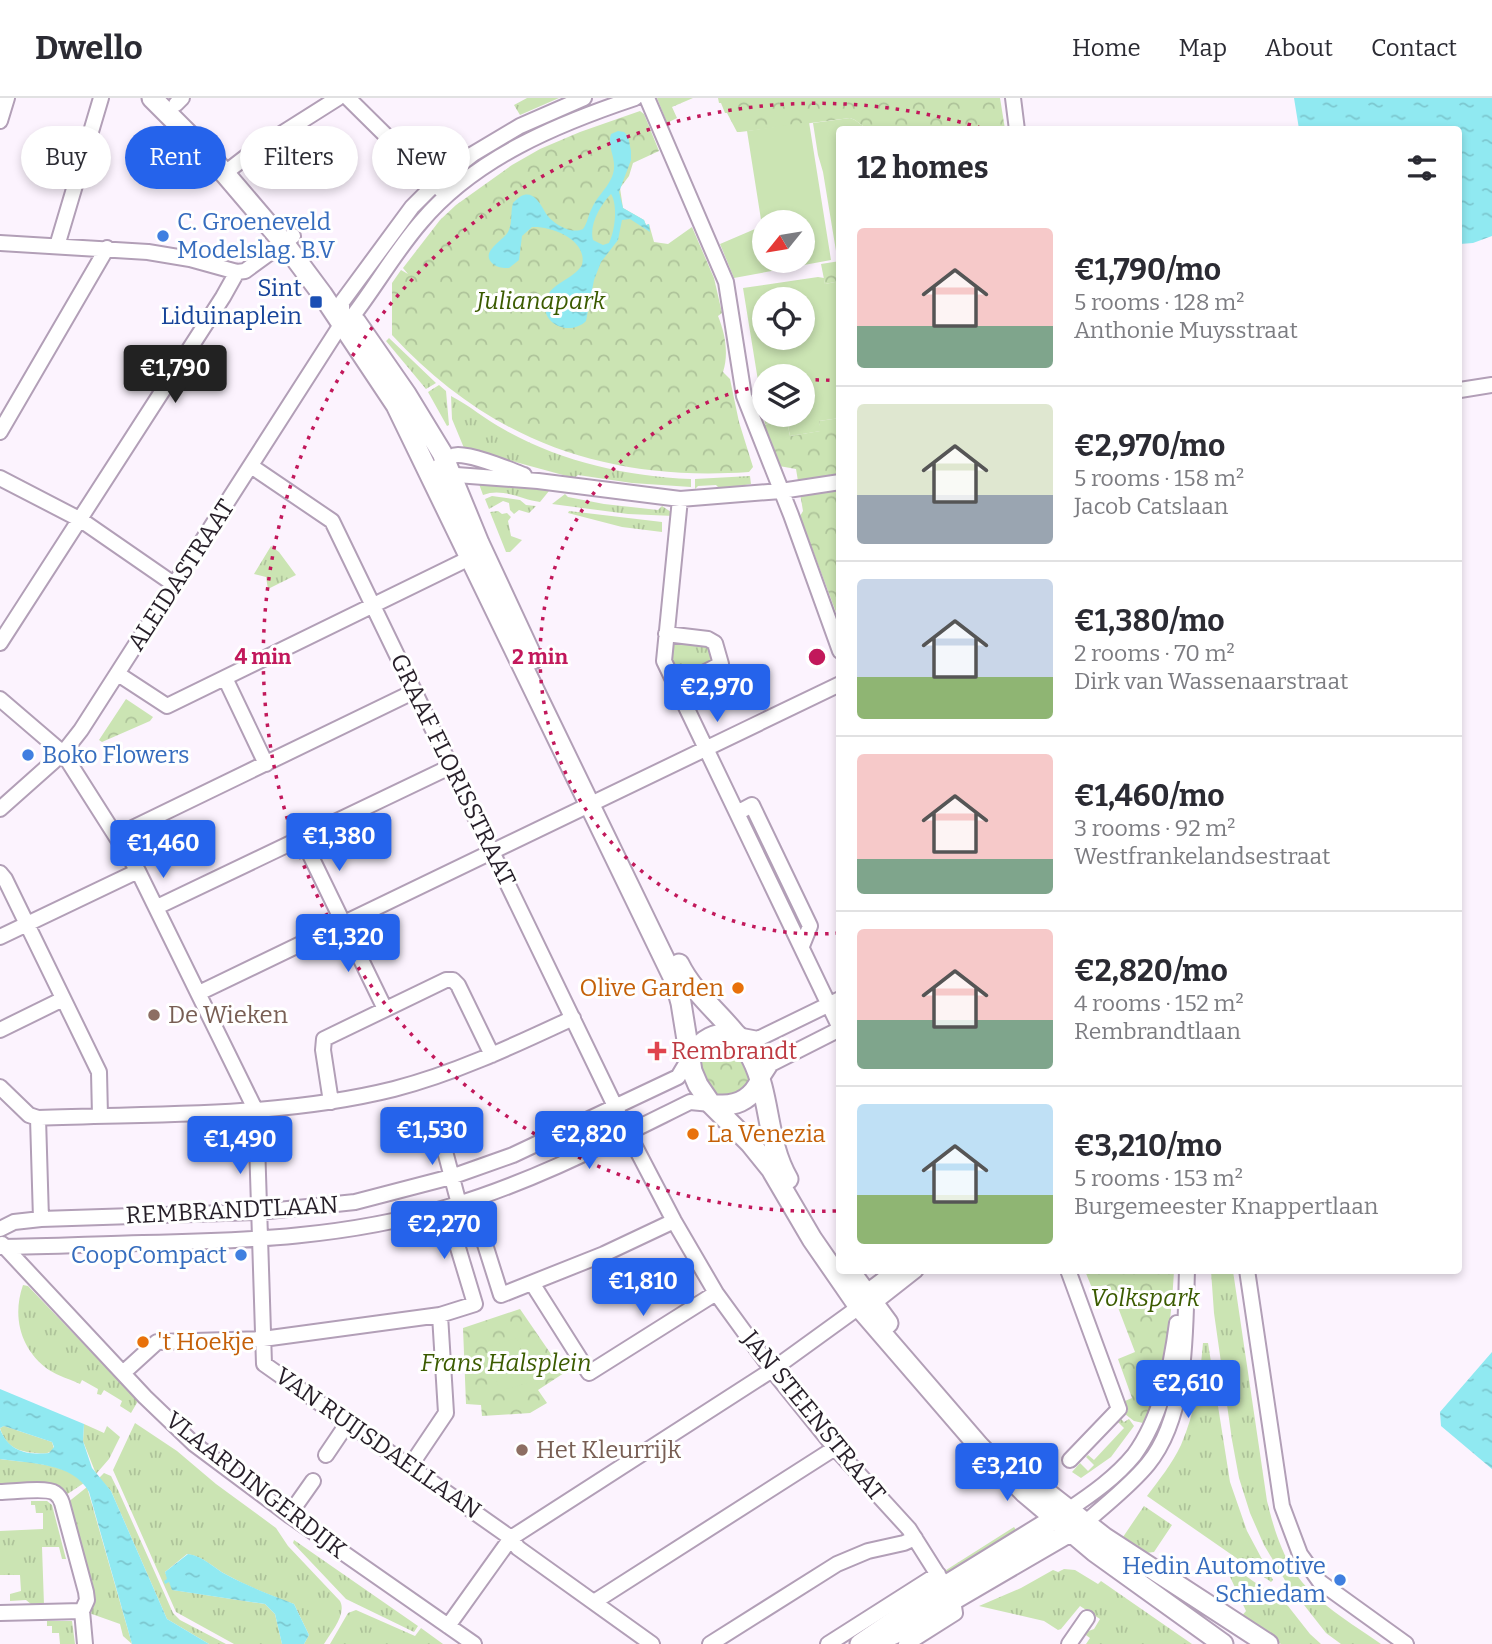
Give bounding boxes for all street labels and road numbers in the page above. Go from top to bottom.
street label: ALEIDASTRAAT [122,494,240,656]
street label: GRAAF FLORISSTRAAT [385,649,521,891]
street label: REMBRANDTLAAN [125,1190,339,1230]
street label: JAN STEENSTRAAT [736,1324,891,1507]
street label: VAN RUIJSDAELLAAN [270,1361,486,1525]
street label: VLAARDINGERDIJK [160,1406,352,1564]

